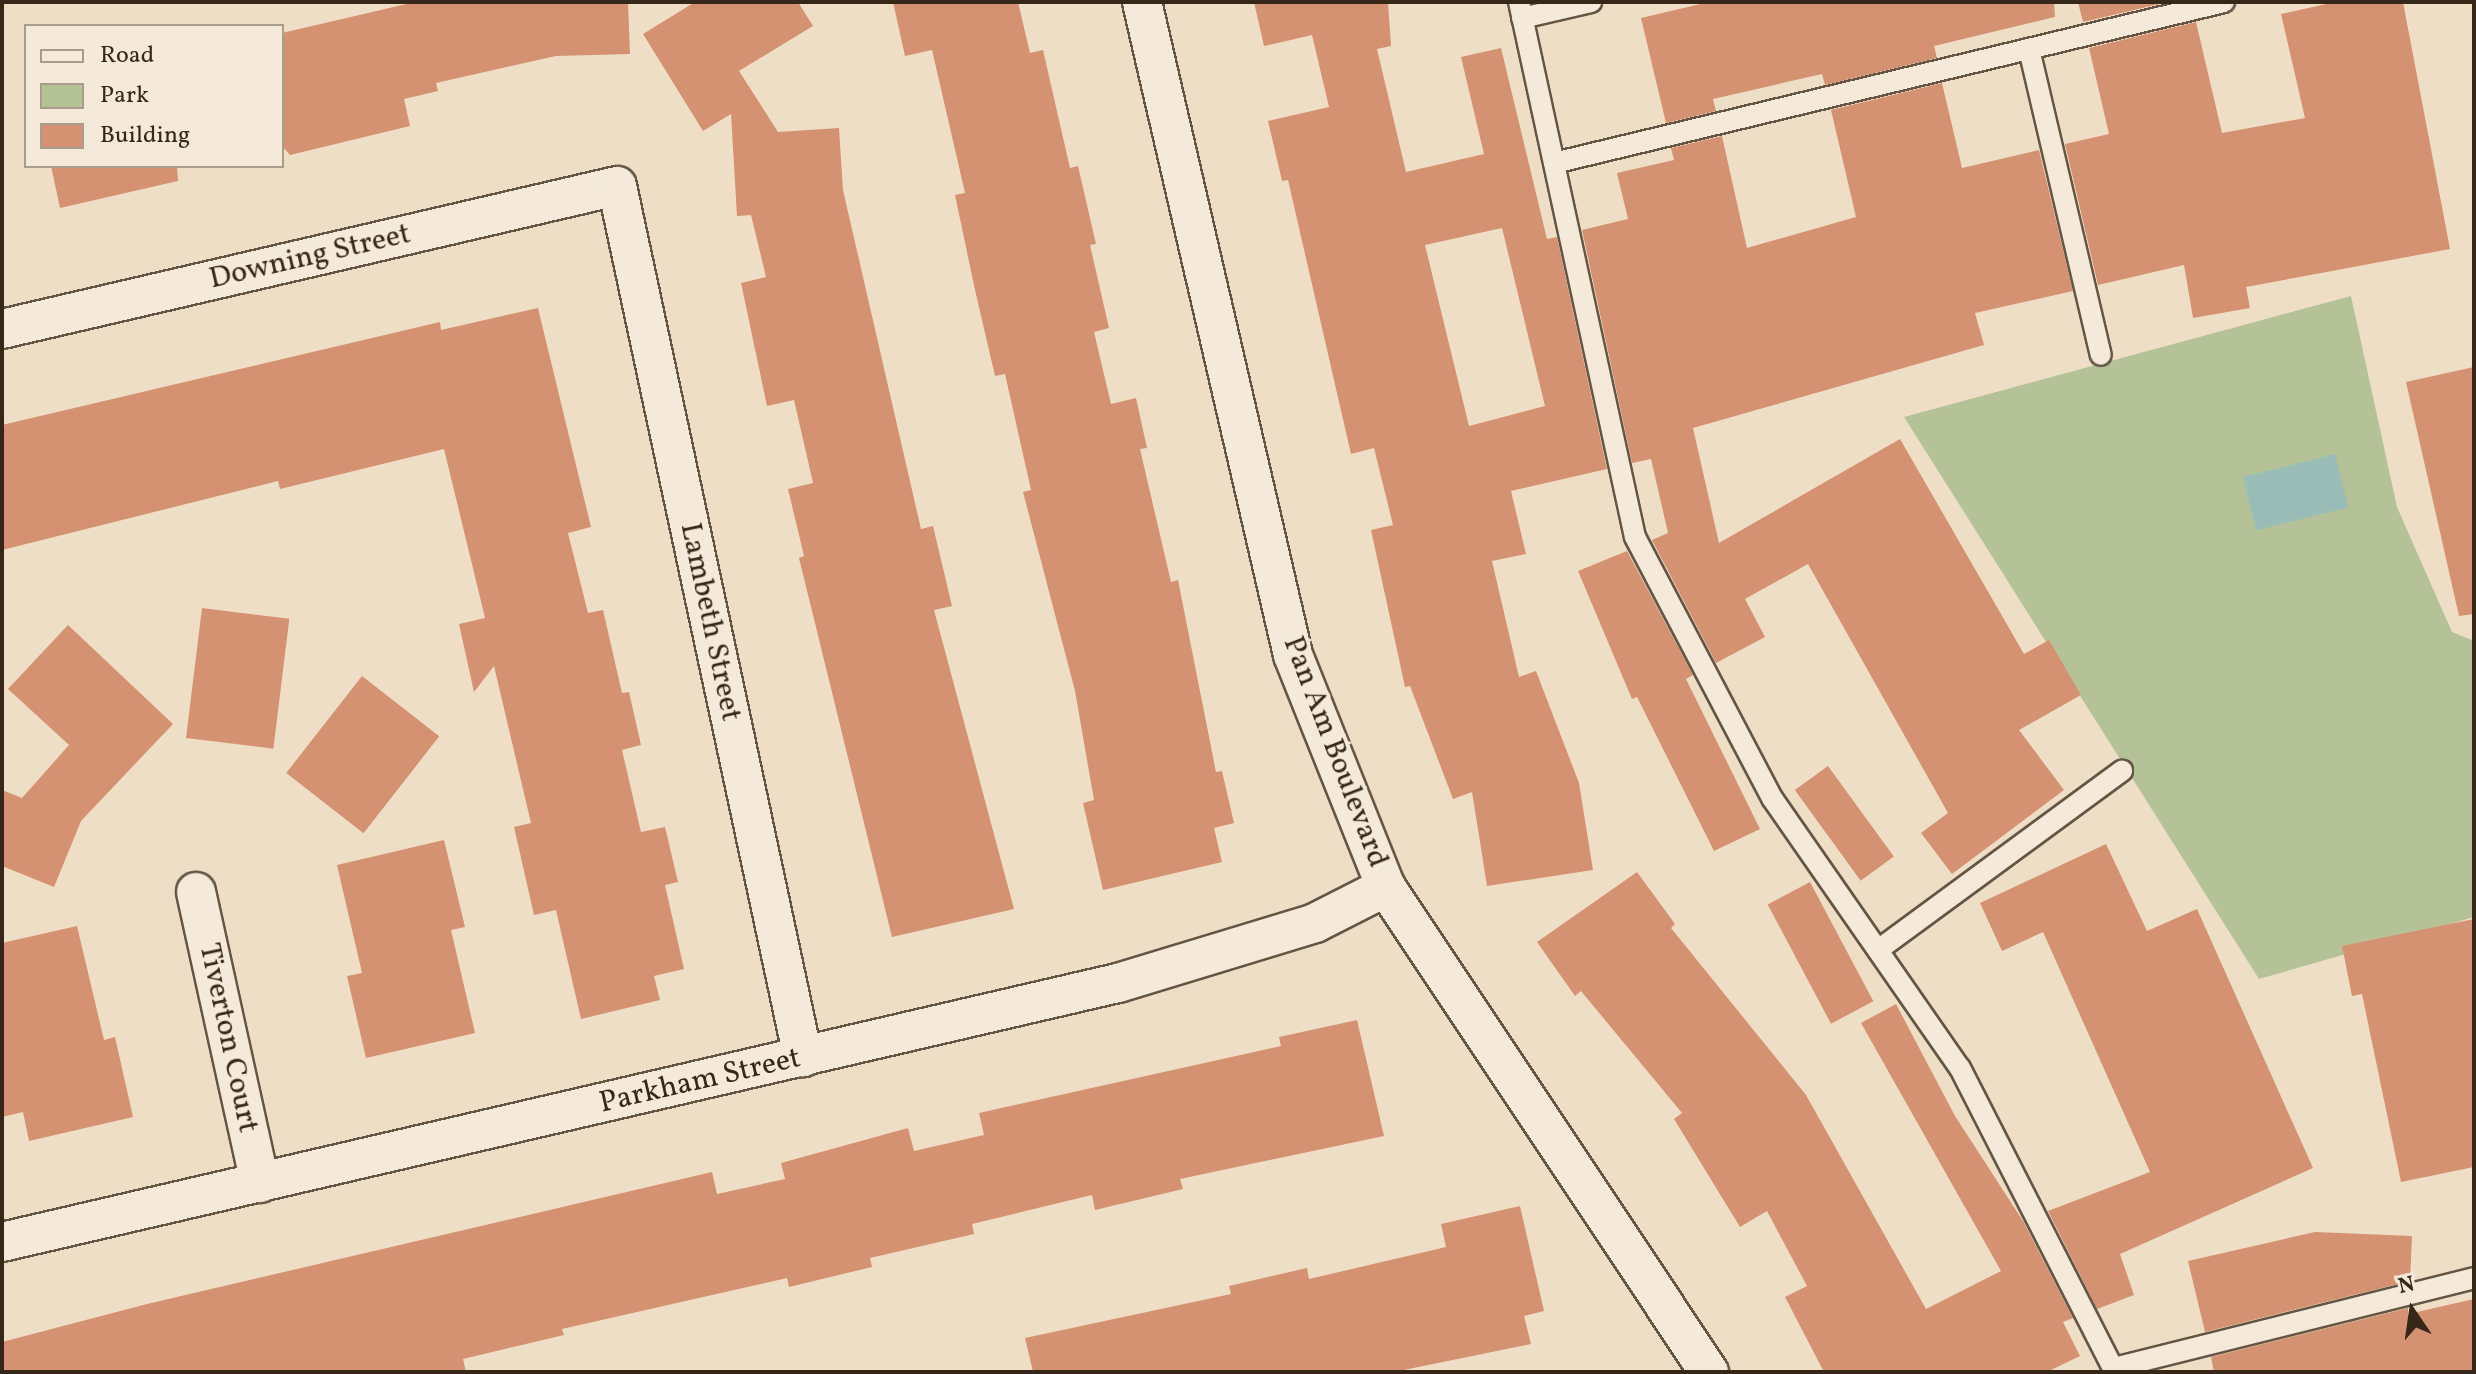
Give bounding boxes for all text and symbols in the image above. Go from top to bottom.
legend [24,24,284,168]
text: Road [100,39,154,73]
text: Park [100,79,149,113]
text: Building [100,119,190,153]
street label: Downing Street [206,216,414,298]
street label: Lambeth Street [671,519,749,725]
street label: Pan Am Boulevard [1274,631,1396,873]
street label: Tiverton Court [190,940,266,1136]
street label: Parkham Street [596,1040,804,1122]
text: N [2395,1269,2418,1303]
north arrow [2372,1270,2452,1350]

